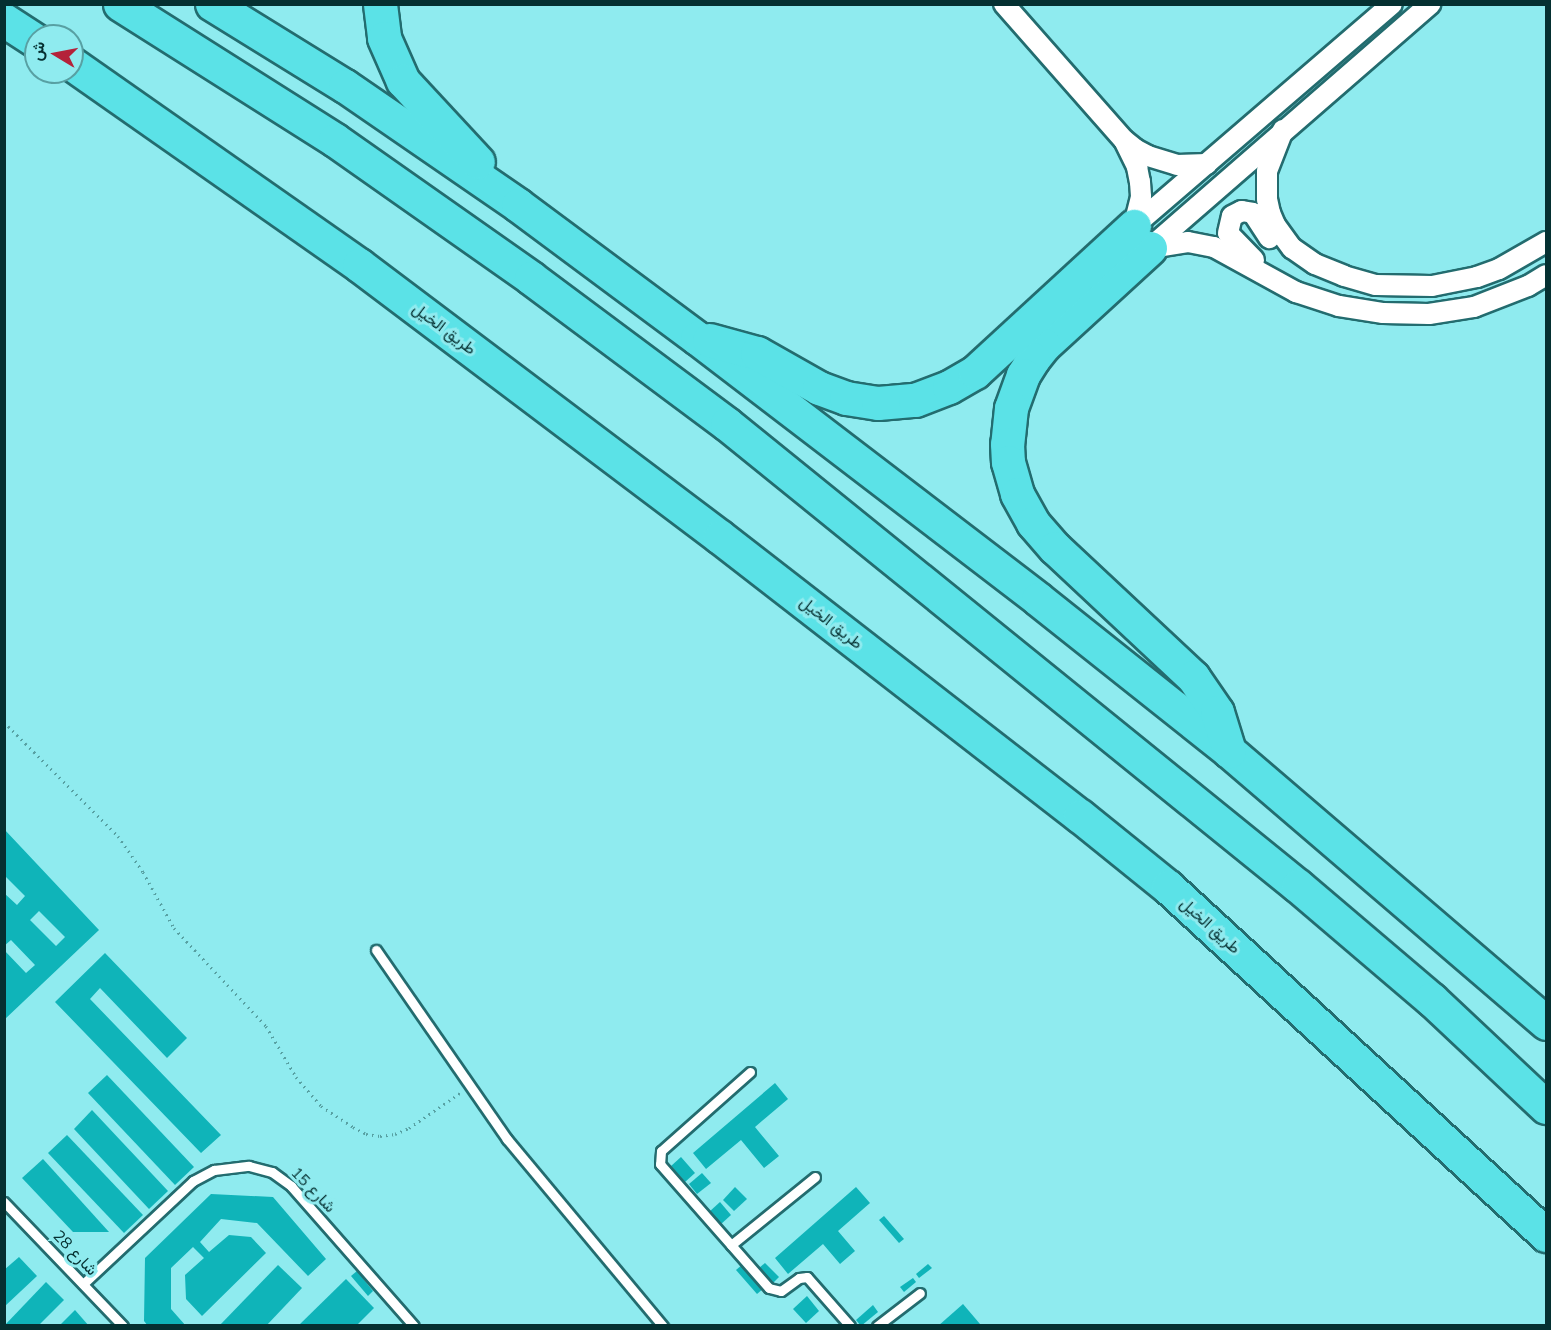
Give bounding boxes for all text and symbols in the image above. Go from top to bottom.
north arrow [24,24,84,84]
text: ش [26,40,51,63]
street label: طريق الخيل [409,299,479,359]
street label: طريق الخيل [796,593,866,653]
street label: طريق الخيل [1176,894,1244,958]
street label: شارع 15 [287,1163,339,1217]
street label: شارع 28 [49,1226,101,1280]

